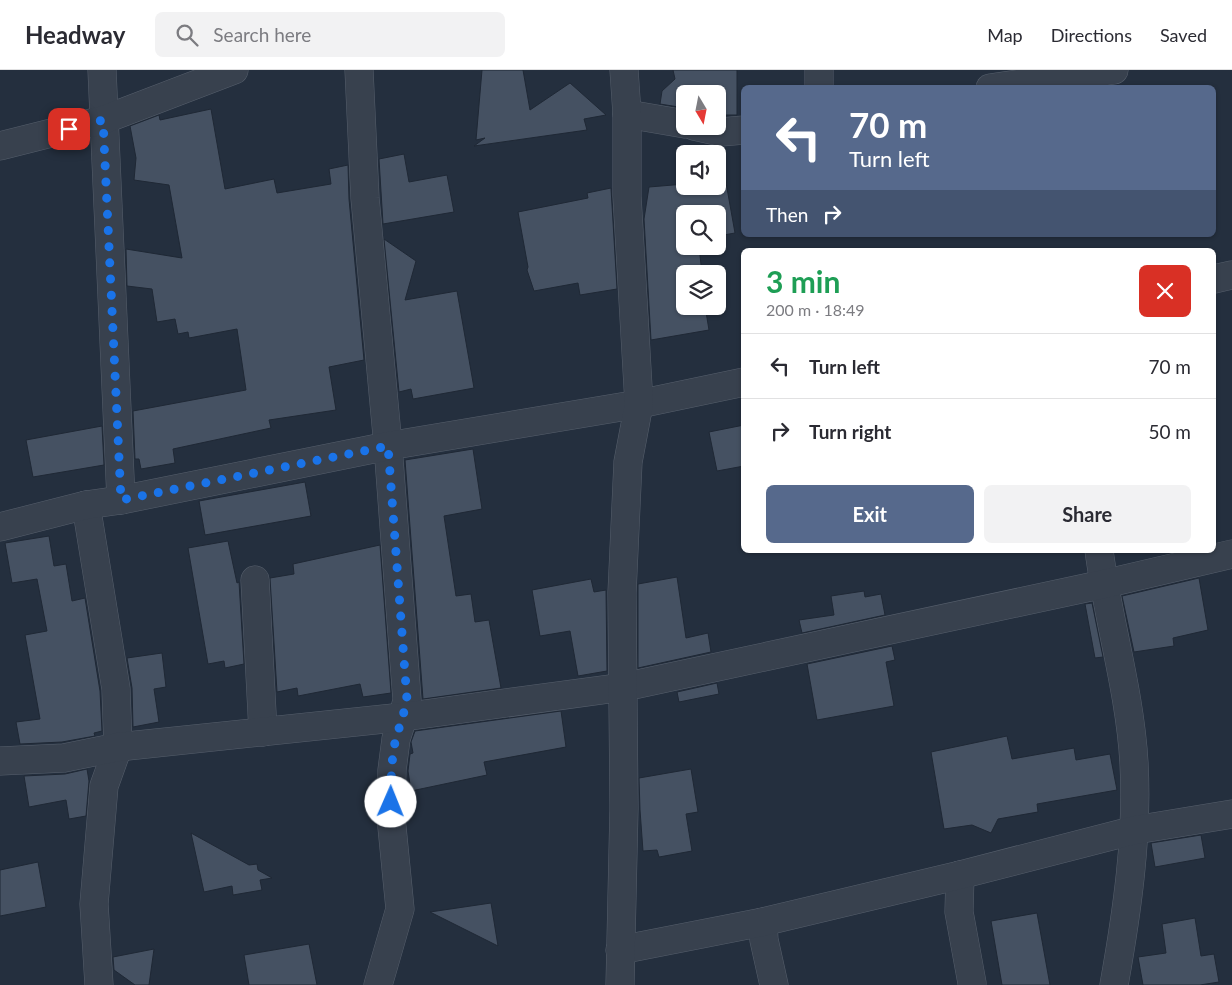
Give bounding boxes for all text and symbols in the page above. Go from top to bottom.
search box [155,12,505,57]
text: Headway [25,20,125,49]
icon: search [173,21,201,49]
text: Search here [213,23,311,46]
text: Map [987,24,1023,46]
text: Directions [1051,24,1132,46]
text: Saved [1160,24,1207,46]
north arrow [676,85,726,135]
map controls [676,85,726,315]
text: 70 m [849,103,927,145]
icon: left [766,105,831,170]
pin [48,108,90,150]
icon: arrive [55,115,83,143]
button: sound [676,145,726,195]
text: Turn left [849,145,930,172]
icon: right [818,200,846,228]
text: Then [766,203,808,226]
button: search [676,205,726,255]
text: 3 min [766,263,840,299]
button: layers [676,265,726,315]
button: close [1139,265,1191,317]
text: 200 m · 18:49 [766,300,865,319]
icon: left [766,352,794,380]
text: Turn left [809,355,880,378]
text: 70 m [1148,355,1191,378]
icon: right [766,417,794,445]
text: Turn right [809,420,891,443]
text: 50 m [1148,420,1191,443]
button: Exit [766,485,974,543]
button: Share [984,485,1191,543]
position arrow [364,775,416,827]

